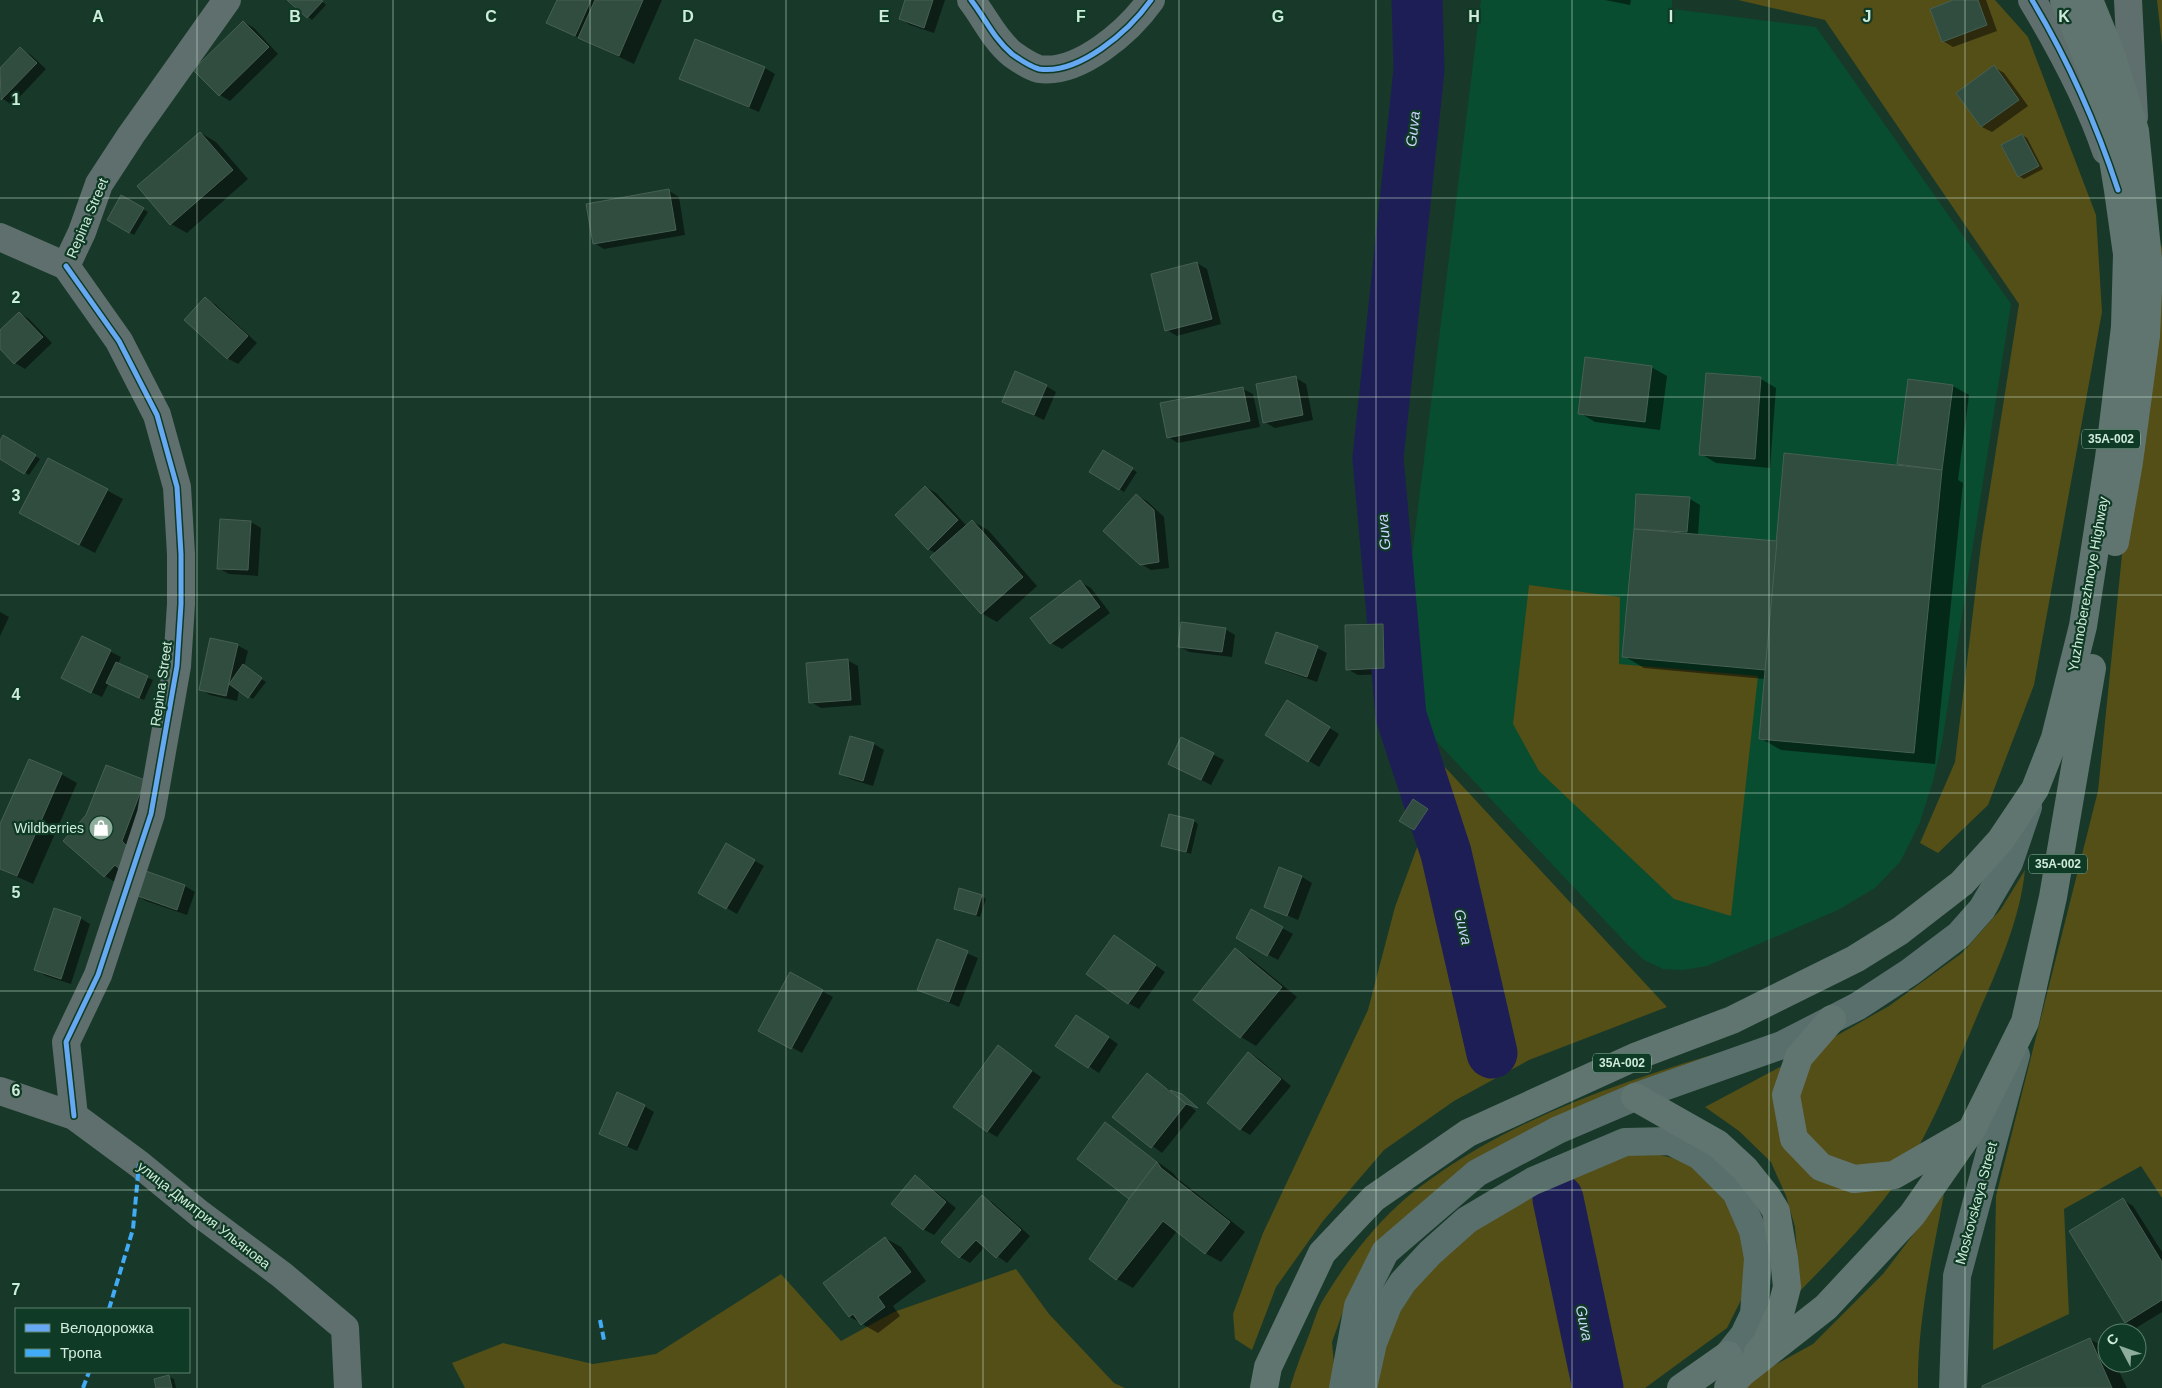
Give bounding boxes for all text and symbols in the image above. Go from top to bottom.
text: A [92,8,104,25]
text: B [289,8,301,25]
text: C [485,8,497,25]
text: D [682,8,694,25]
text: E [879,8,890,25]
text: F [1076,8,1086,25]
text: G [1272,8,1284,25]
text: H [1468,8,1480,25]
text: I [1669,8,1673,25]
text: J [1863,8,1871,25]
text: K [2058,8,2070,25]
text: 1 [12,91,21,108]
water label: Guva [1402,110,1423,148]
street label: Repina Street [63,175,111,261]
text: 2 [12,289,21,306]
road number: 35А-002 [2082,429,2140,448]
text: 3 [12,487,21,504]
street label: Yuzhnoberezhnoye Highway [2065,495,2111,673]
water label: Guva [1373,513,1394,551]
street label: Repina Street [147,640,175,728]
text: 4 [12,686,21,703]
shop icon: Wildberries [88,815,114,841]
place label: Wildberries [14,820,84,836]
road number: 35А-002 [2029,854,2087,874]
text: 5 [12,884,21,901]
water label: Guva [1451,908,1476,946]
road number: 35А-002 [1593,1054,1651,1072]
text: 6 [12,1082,21,1099]
street label: Moskovskaya Street [1952,1140,2000,1266]
street label: улица Дмитрия Ульянова [134,1158,274,1272]
text: 7 [12,1281,21,1298]
water label: Guva [1572,1304,1597,1342]
legend [15,1308,190,1373]
text: Велодорожка [60,1319,154,1336]
north arrow [2097,1323,2147,1373]
text: С [2103,1330,2122,1349]
text: Тропа [60,1344,102,1361]

